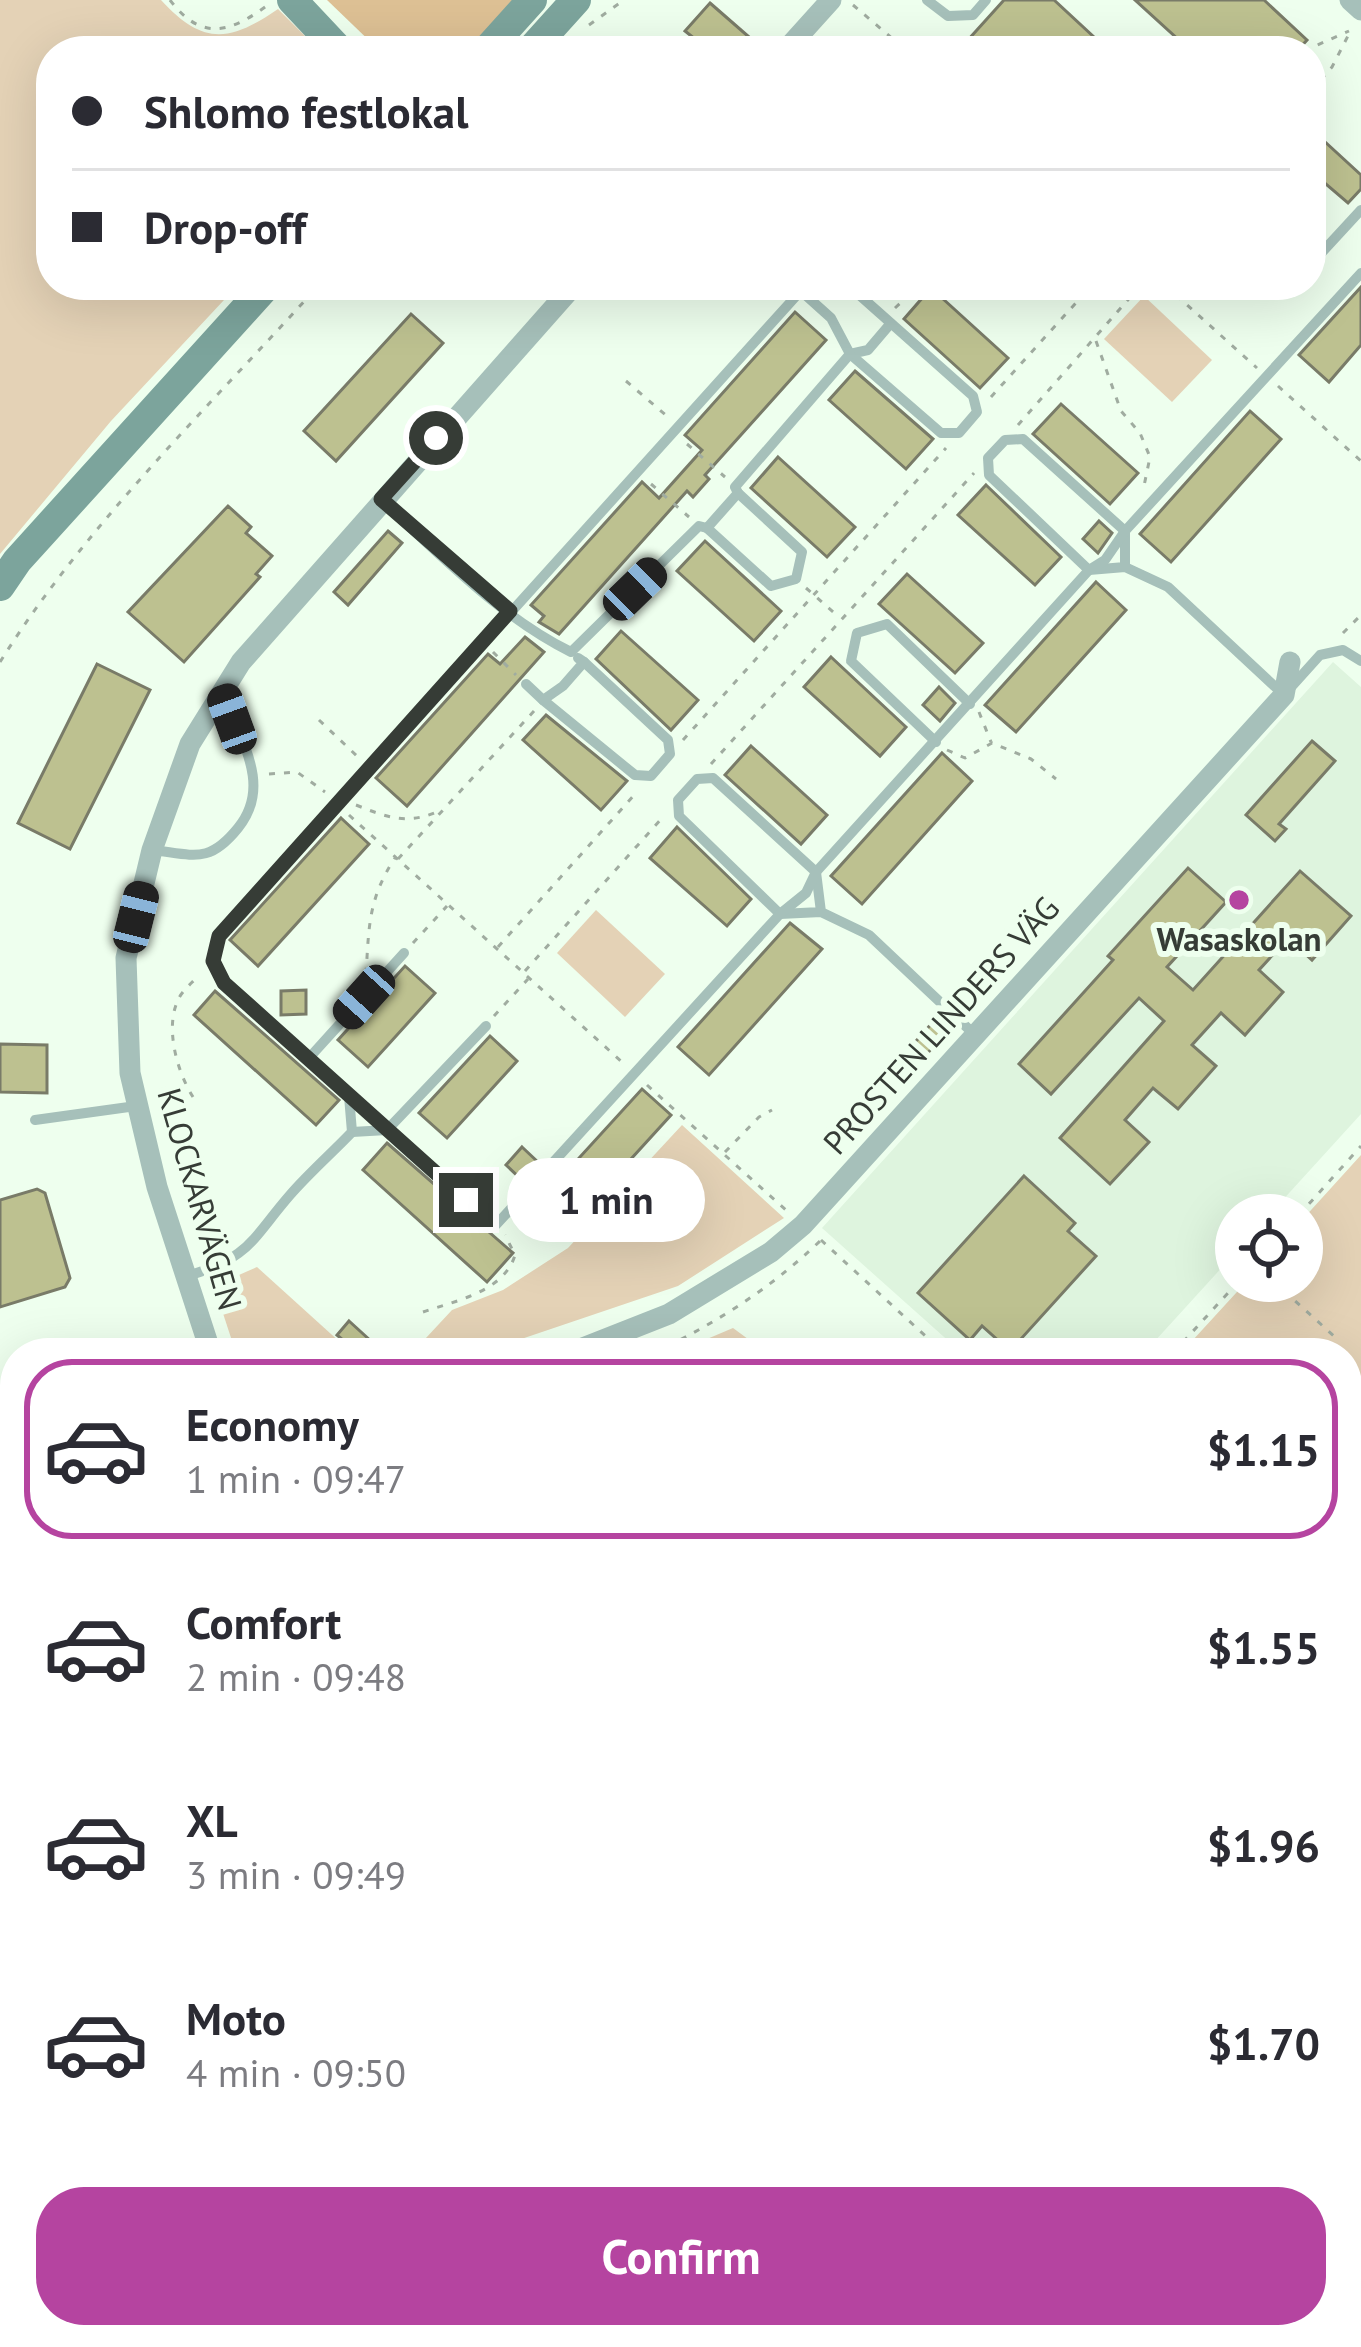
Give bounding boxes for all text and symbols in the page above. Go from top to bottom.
text: Shlomo festlokal [144,82,468,140]
text: Drop-off [144,198,306,256]
route start [409,411,463,465]
car [597,551,673,627]
car [203,679,261,759]
car [110,878,162,956]
street label: PROSTEN LINDERS VÄG [813,887,1068,1163]
marker: Wasaskolan [1226,887,1252,913]
place label: Wasaskolan [1156,917,1322,960]
car [327,958,401,1036]
street label: KLOCKARVÄGEN [148,1083,253,1315]
callout: 1 min [508,1158,706,1242]
route end [439,1173,493,1227]
text: 1 min [558,1174,654,1225]
map controls [1215,1194,1323,1302]
button: locate [1215,1194,1323,1302]
icon: car [42,1395,150,1503]
text: Economy [186,1395,359,1453]
text: $1.15 [1207,1420,1320,1478]
text: 1 min · 09:47 [186,1453,406,1504]
icon: car [42,1593,150,1701]
text: Comfort [186,1593,341,1651]
text: $1.55 [1207,1618,1320,1676]
text: 2 min · 09:48 [186,1651,406,1702]
icon: car [42,1791,150,1899]
text: XL [186,1791,238,1849]
text: $1.96 [1207,1816,1320,1874]
text: 3 min · 09:49 [186,1849,406,1900]
icon: car [42,1989,150,2097]
text: Moto [186,1989,286,2047]
text: $1.70 [1207,2014,1320,2072]
text: 4 min · 09:50 [186,2047,406,2098]
button: Confirm [36,2187,1326,2325]

